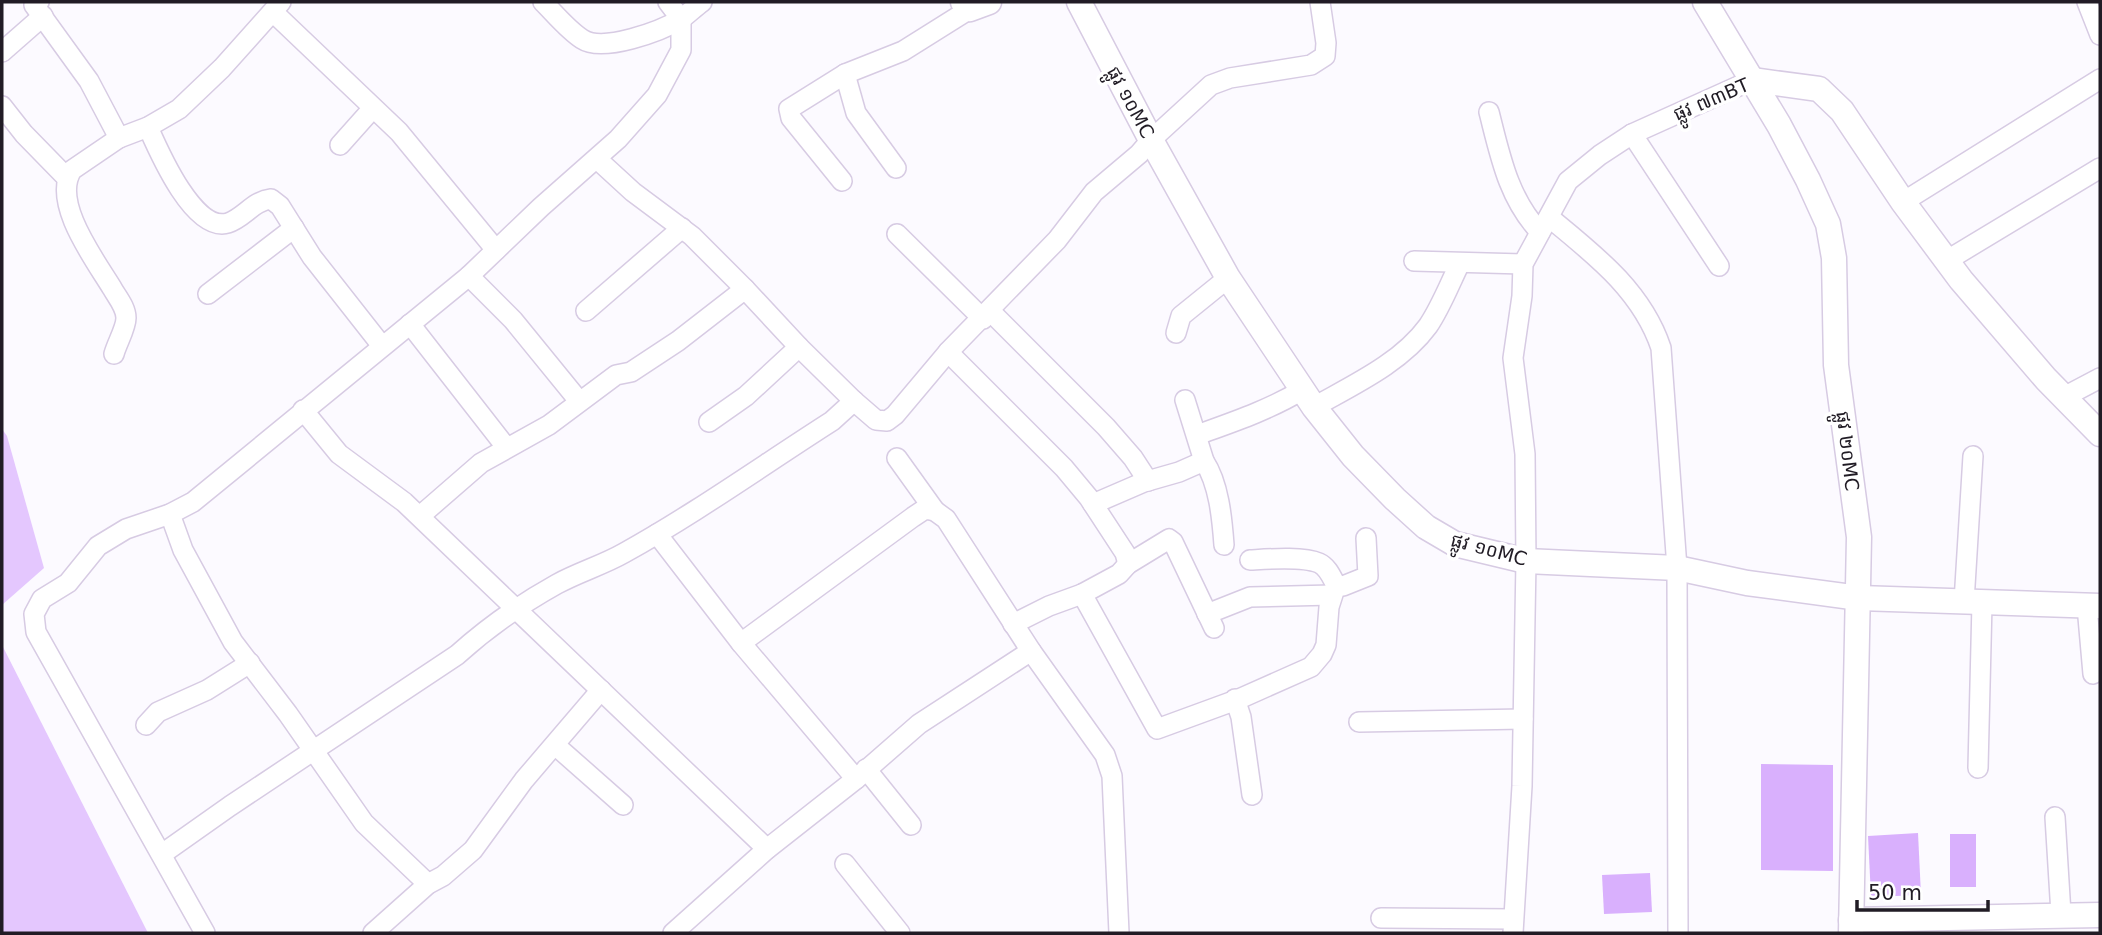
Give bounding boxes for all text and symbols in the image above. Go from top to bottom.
street label: ផ្លូវ ១០MC [1097,62,1159,145]
street label: ផ្លូវ ៧៣BT [1670,73,1755,131]
street label: ផ្លូវ ២០MC [1826,410,1864,493]
street label: ផ្លូវ ១០MC [1447,528,1530,576]
scale bar [1857,869,1988,913]
text: 50 m [1868,881,1922,905]

